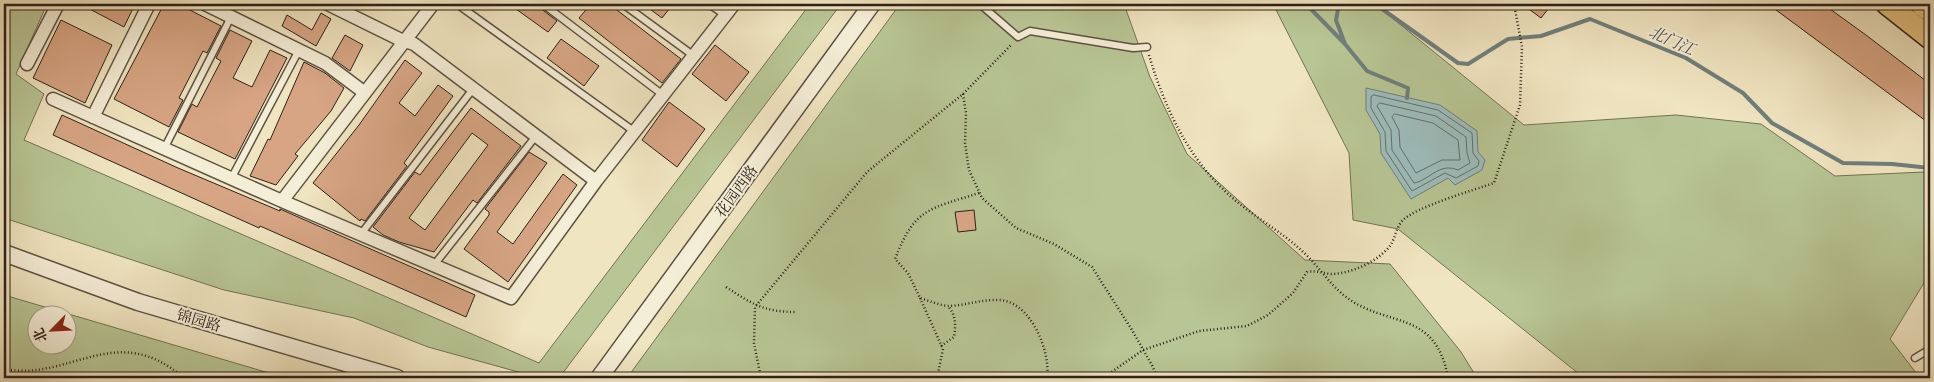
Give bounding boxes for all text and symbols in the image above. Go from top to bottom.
water label: 北门江 [1645,19,1701,62]
street label: 花园西路 [710,161,762,221]
north arrow [28,304,78,354]
street label: 锦园路 [174,304,224,336]
text: 北 [28,325,52,346]

